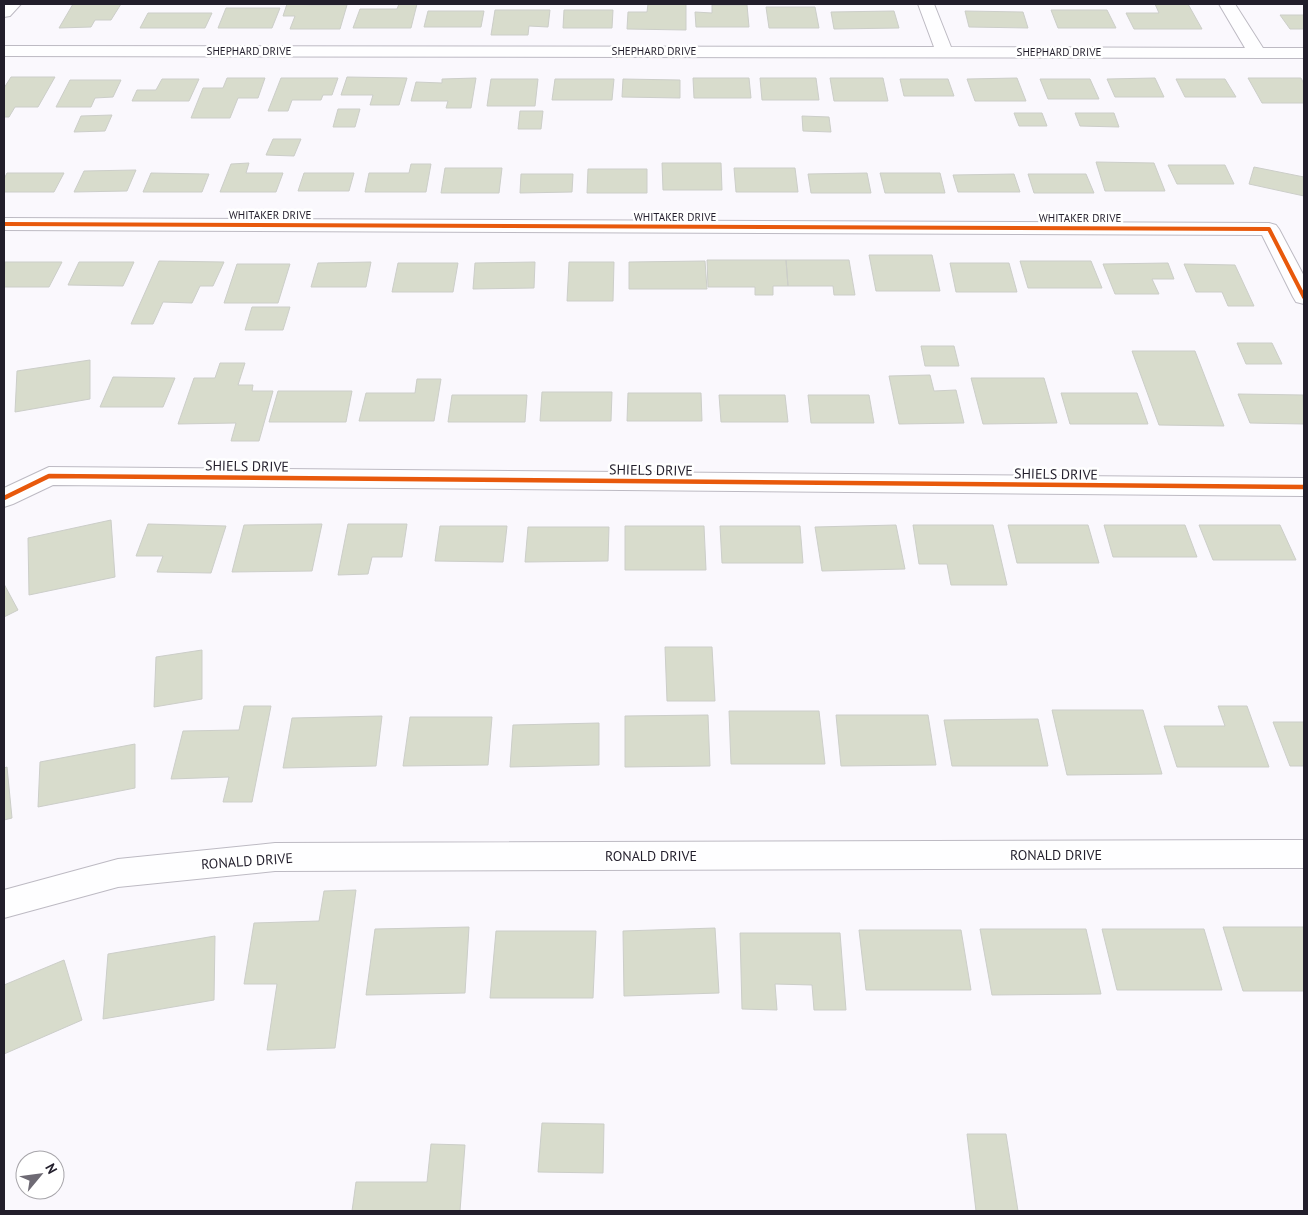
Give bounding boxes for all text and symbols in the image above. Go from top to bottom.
street label: SHEPHARD DRIVE [207,44,292,58]
street label: SHEPHARD DRIVE [612,44,697,58]
street label: SHEPHARD DRIVE [1017,45,1102,59]
street label: WHITAKER DRIVE [229,208,311,222]
street label: WHITAKER DRIVE [634,210,716,224]
street label: WHITAKER DRIVE [1039,211,1121,225]
street label: SHIELS DRIVE [205,456,289,476]
street label: SHIELS DRIVE [609,460,693,480]
street label: SHIELS DRIVE [1014,464,1098,484]
street label: RONALD DRIVE [1010,846,1102,864]
street label: RONALD DRIVE [605,847,697,865]
street label: RONALD DRIVE [200,849,294,873]
north arrow [15,1150,65,1200]
text: N [41,1160,61,1177]

